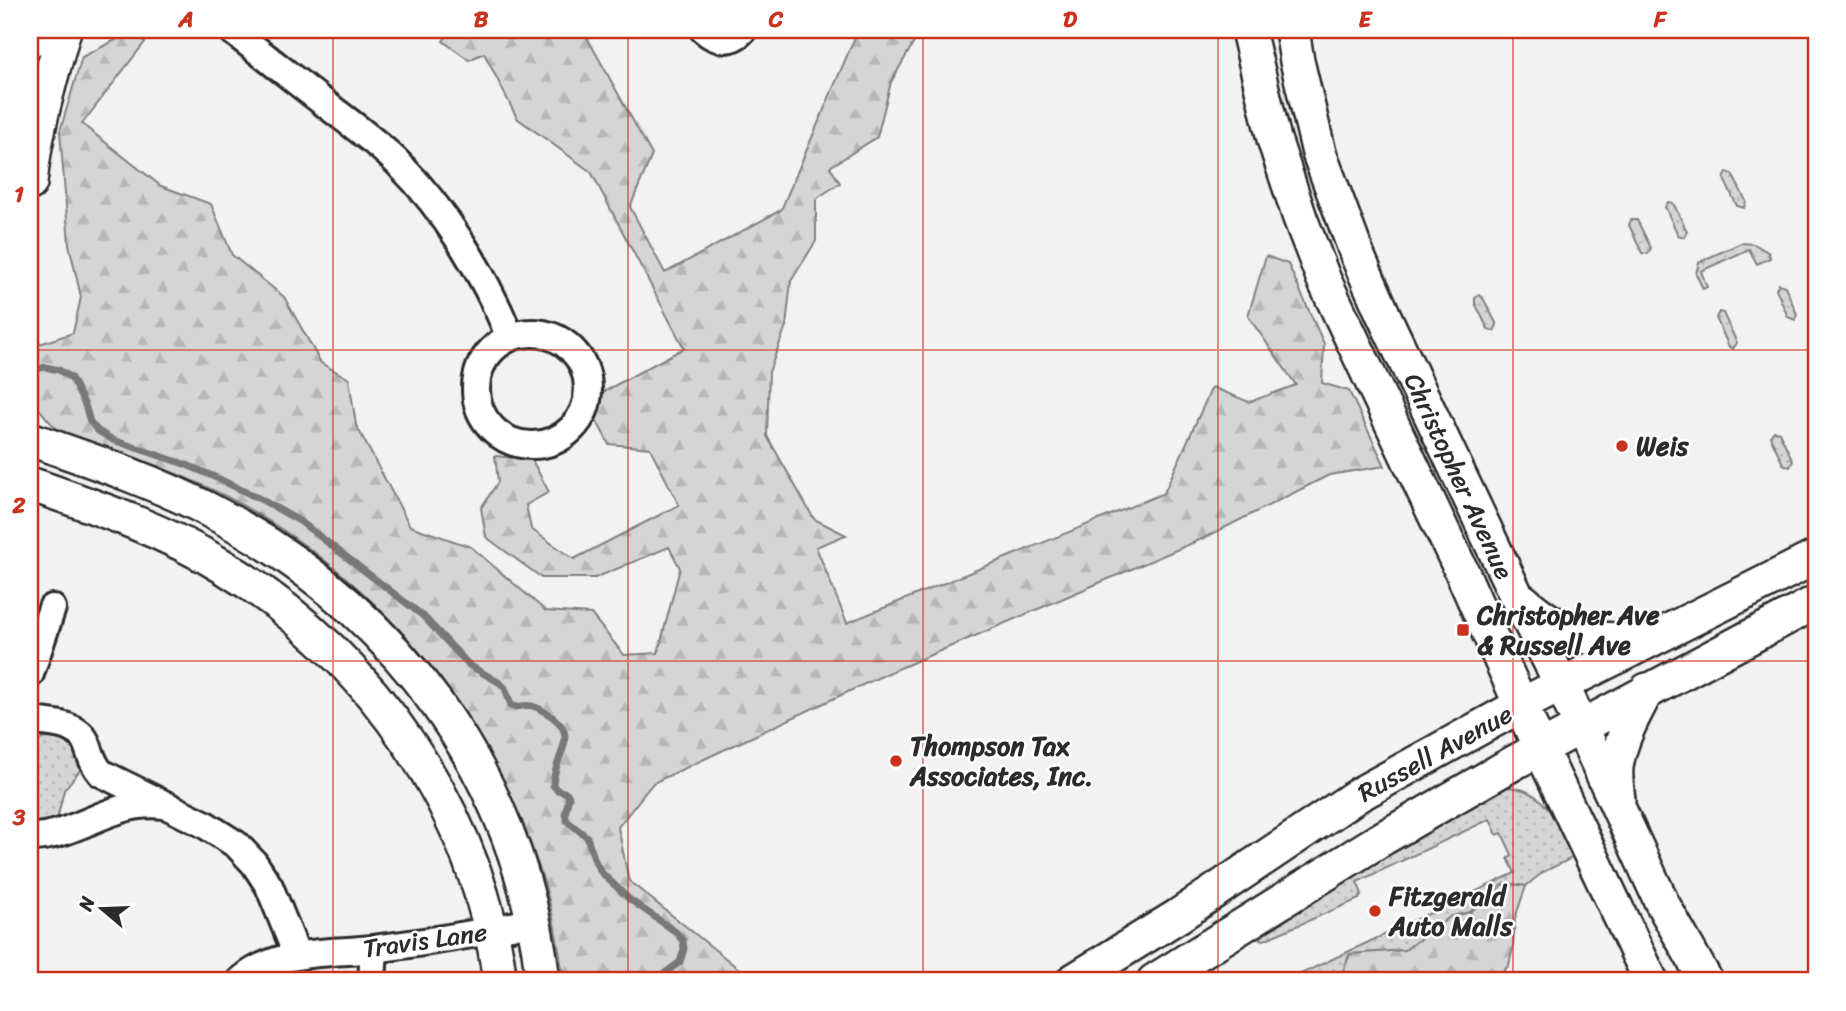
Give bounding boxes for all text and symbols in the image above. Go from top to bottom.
text: A [177,0,194,40]
text: B [474,0,489,40]
text: C [768,0,784,40]
text: D [1063,0,1078,40]
text: E [1359,0,1374,40]
text: F [1653,0,1668,40]
text: 1 [14,174,24,215]
street label: Christopher Avenue [1391,365,1527,587]
place label: Weis [1636,423,1690,469]
marker: Weis [1614,438,1630,454]
text: 2 [11,485,26,526]
place label: Christopher Ave & Russell Ave [1476,592,1660,668]
marker: Christopher Ave & Russell Ave [1455,622,1471,638]
street label: Russell Avenue [1349,691,1521,815]
place label: Thompson Tax Associates, Inc. [909,723,1093,799]
marker: Thompson Tax Associates, Inc. [888,753,904,769]
text: 3 [12,797,26,838]
place label: Fitzgerald Auto Malls [1388,873,1513,949]
north arrow [66,874,136,944]
text: N [68,891,104,916]
marker: Fitzgerald Auto Malls [1367,903,1383,919]
street label: Travis Lane [360,909,490,971]

